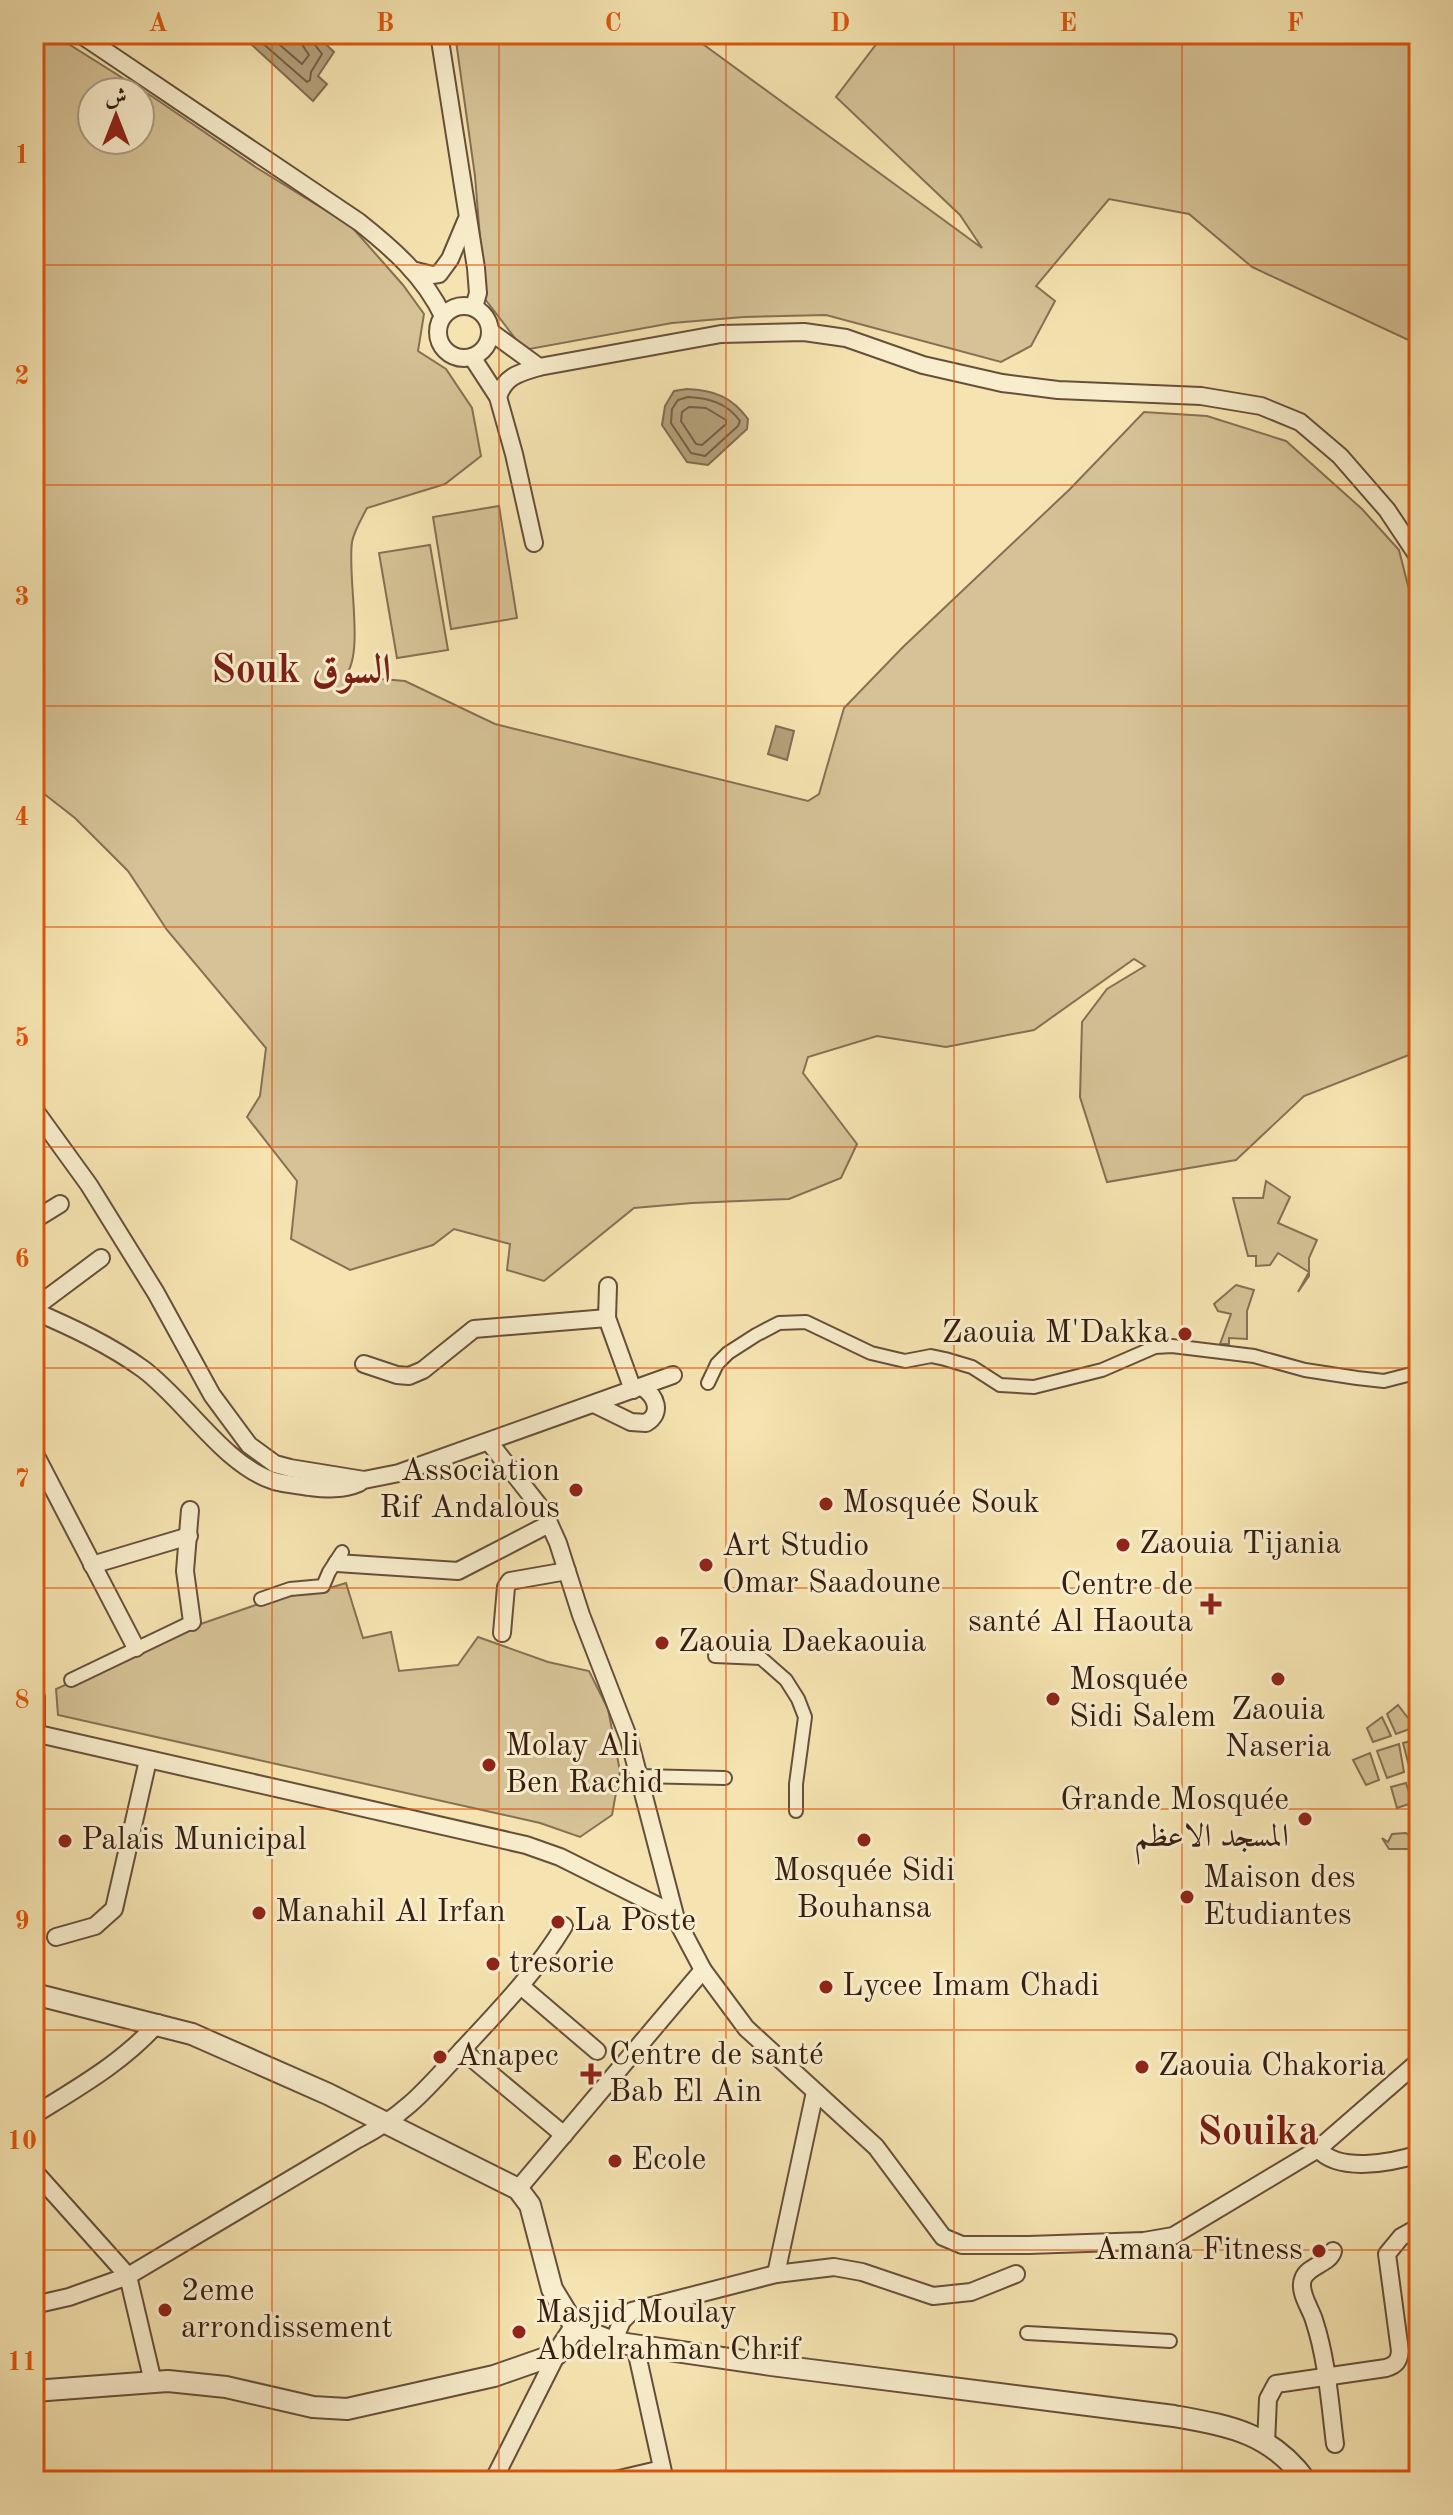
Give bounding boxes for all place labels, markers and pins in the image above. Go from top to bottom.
place label: Zaouia M'Dakka [942,1318,1169,1350]
marker: Zaouia M'Dakka [1176,1325,1194,1343]
place label: Association Rif Andalous [379,1456,560,1525]
marker: Association Rif Andalous [567,1481,585,1499]
place label: Mosquée Souk [842,1488,1040,1520]
marker: Mosquée Souk [817,1495,835,1513]
place label: Zaouia Tijania [1139,1529,1341,1561]
place label: Art Studio Omar Saadoune [722,1531,941,1600]
marker: Zaouia Tijania [1114,1536,1132,1554]
marker: Art Studio Omar Saadoune [697,1556,715,1574]
place label: Centre de santé Al Haouta [968,1570,1193,1639]
marker: Centre de santé Al Haouta [1200,1593,1222,1615]
place label: Zaouia Daekaouia [678,1627,927,1659]
marker: Zaouia Daekaouia [653,1634,671,1652]
place label: Mosquée Sidi Salem [1069,1665,1216,1734]
marker: Zaouia Naseria [1269,1670,1287,1688]
marker: Mosquée Sidi Salem [1044,1690,1062,1708]
place label: Zaouia Naseria [1225,1695,1332,1764]
place label: Molay Ali Ben Rachid [505,1731,663,1800]
marker: Molay Ali Ben Rachid [480,1756,498,1774]
place label: Grande Mosquée المسجد الاعظم [1060,1785,1289,1865]
marker: Grande Mosquée المسجد الاعظم [1296,1810,1314,1828]
place label: Palais Municipal [81,1825,307,1857]
marker: Mosquée Sidi Bouhansa [855,1831,873,1849]
marker: Palais Municipal [56,1832,74,1850]
place label: Mosquée Sidi Bouhansa [773,1856,955,1925]
place label: Maison des Etudiantes [1203,1863,1356,1932]
marker: Maison des Etudiantes [1178,1888,1196,1906]
place label: Manahil Al Irfan [275,1897,506,1929]
marker: Manahil Al Irfan [250,1904,268,1922]
place label: La Poste [574,1906,696,1938]
marker: La Poste [549,1913,567,1931]
place label: tresorie [509,1948,614,1980]
marker: tresorie [484,1955,502,1973]
place label: Lycee Imam Chadi [842,1971,1099,2003]
marker: Lycee Imam Chadi [817,1978,835,1996]
place label: Centre de santé Bab El Ain [609,2040,824,2109]
place label: Anapec [456,2041,559,2073]
marker: Anapec [431,2048,449,2066]
place label: Zaouia Chakoria [1158,2051,1386,2083]
marker: Zaouia Chakoria [1133,2058,1151,2076]
marker: Centre de santé Bab El Ain [580,2063,602,2085]
place label: Ecole [631,2145,706,2177]
marker: Ecole [606,2152,624,2170]
place label: Amana Fitness [1094,2235,1303,2267]
marker: Amana Fitness [1310,2242,1328,2260]
place label: 2eme arrondissement [181,2276,393,2345]
place label: Masjid Moulay Abdelrahman Chrif [535,2298,802,2367]
marker: 2eme arrondissement [156,2301,174,2319]
marker: Masjid Moulay Abdelrahman Chrif [510,2323,528,2341]

